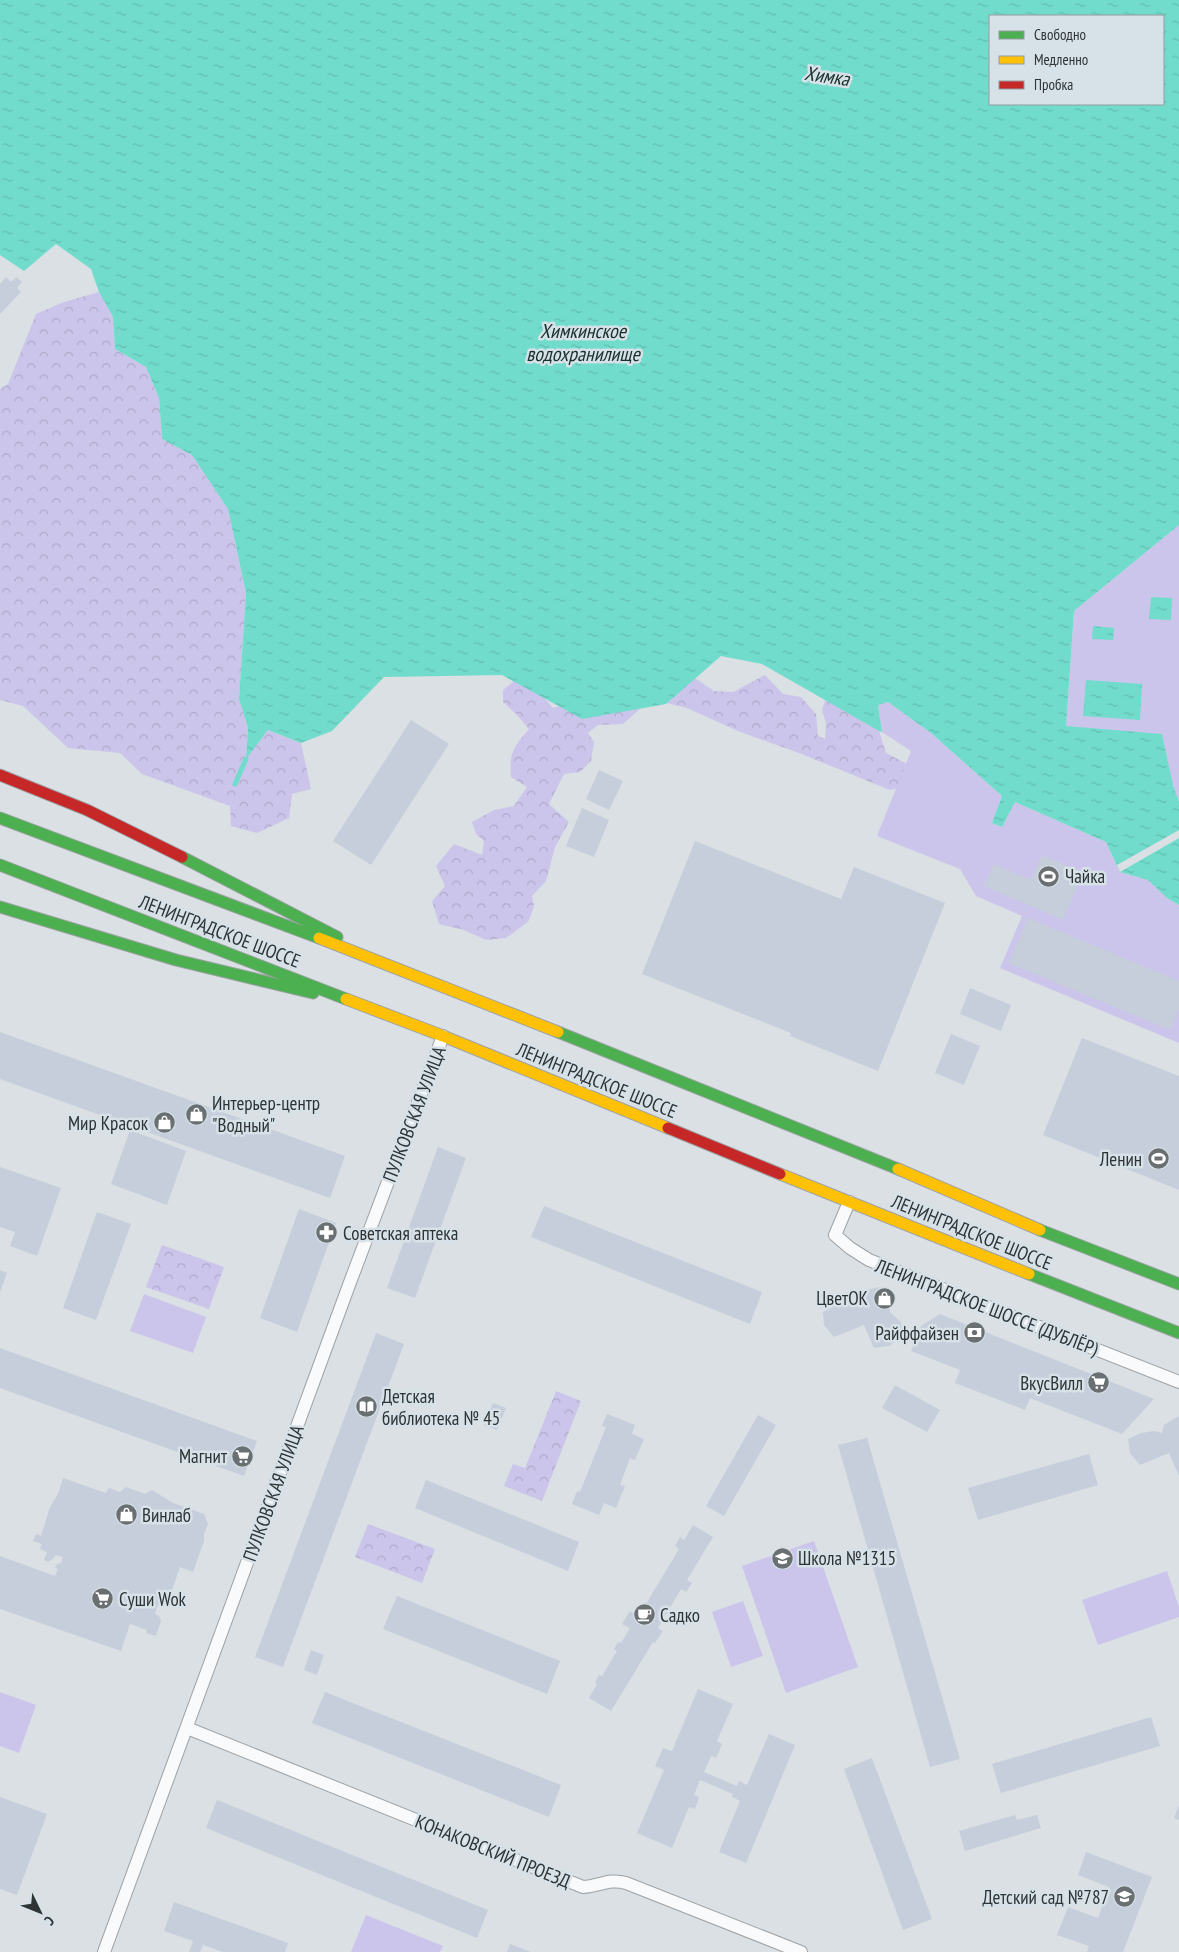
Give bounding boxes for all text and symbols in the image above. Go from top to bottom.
legend [989,15,1164,105]
text: Свободно [1034,25,1086,44]
text: Медленно [1034,50,1088,69]
water label: Химка [803,60,852,92]
text: Пробка [1034,75,1073,94]
water label: Химкинское водохранилище [526,318,642,367]
sports icon: Чайка [1037,864,1061,888]
place label: Чайка [1065,864,1105,888]
street label: ЛЕНИНГРАДСКОЕ ШОССЕ [135,889,304,973]
street label: ЛЕНИНГРАДСКОЕ ШОССЕ [512,1037,681,1123]
street label: ПУЛКОВСКАЯ УЛИЦА [377,1043,451,1185]
place label: Интерьер-центр "Водный" [212,1091,320,1137]
shop icon: Интерьер-центр "Водный" [184,1102,208,1126]
place label: Мир Красок [68,1111,149,1135]
shop icon: Мир Красок [152,1111,176,1135]
place label: Ленин [1099,1147,1142,1171]
sports icon: Ленин [1146,1147,1170,1171]
street label: ЛЕНИНГРАДСКОЕ ШОССЕ [887,1189,1056,1275]
pharmacy icon: Советская аптека [315,1221,339,1245]
place label: Советская аптека [343,1221,458,1245]
street label: ЛЕНИНГРАДСКОЕ ШОССЕ (ДУБЛЁР) [871,1253,1102,1361]
place label: ЦветОК [816,1286,868,1310]
shop icon: ЦветОК [872,1286,896,1310]
place label: Райффайзен [875,1321,959,1345]
bank icon: Райффайзен [963,1321,987,1345]
place label: ВкусВилл [1020,1371,1083,1395]
supermarket icon: ВкусВилл [1087,1371,1111,1395]
place label: Детская библиотека № 45 [382,1384,500,1430]
library icon: Детская библиотека № 45 [354,1395,378,1419]
street label: ПУЛКОВСКАЯ УЛИЦА [237,1421,309,1564]
place label: Магнит [179,1444,228,1468]
supermarket icon: Магнит [231,1444,255,1468]
shop icon: Винлаб [114,1503,138,1527]
place label: Винлаб [142,1503,191,1527]
school or university icon: Школа №1315 [770,1546,794,1570]
place label: Школа №1315 [798,1546,896,1570]
supermarket icon: Суши Wok [91,1587,115,1611]
place label: Суши Wok [119,1587,187,1611]
cafe icon: Садко [632,1603,656,1627]
place label: Садко [660,1603,700,1627]
street label: КОНАКОВСКИЙ ПРОЕЗД [412,1809,574,1893]
place label: Детский сад №787 [982,1885,1109,1909]
school or university icon: Детский сад №787 [1113,1885,1137,1909]
north arrow [15,1887,65,1937]
text: С [40,1912,58,1930]

